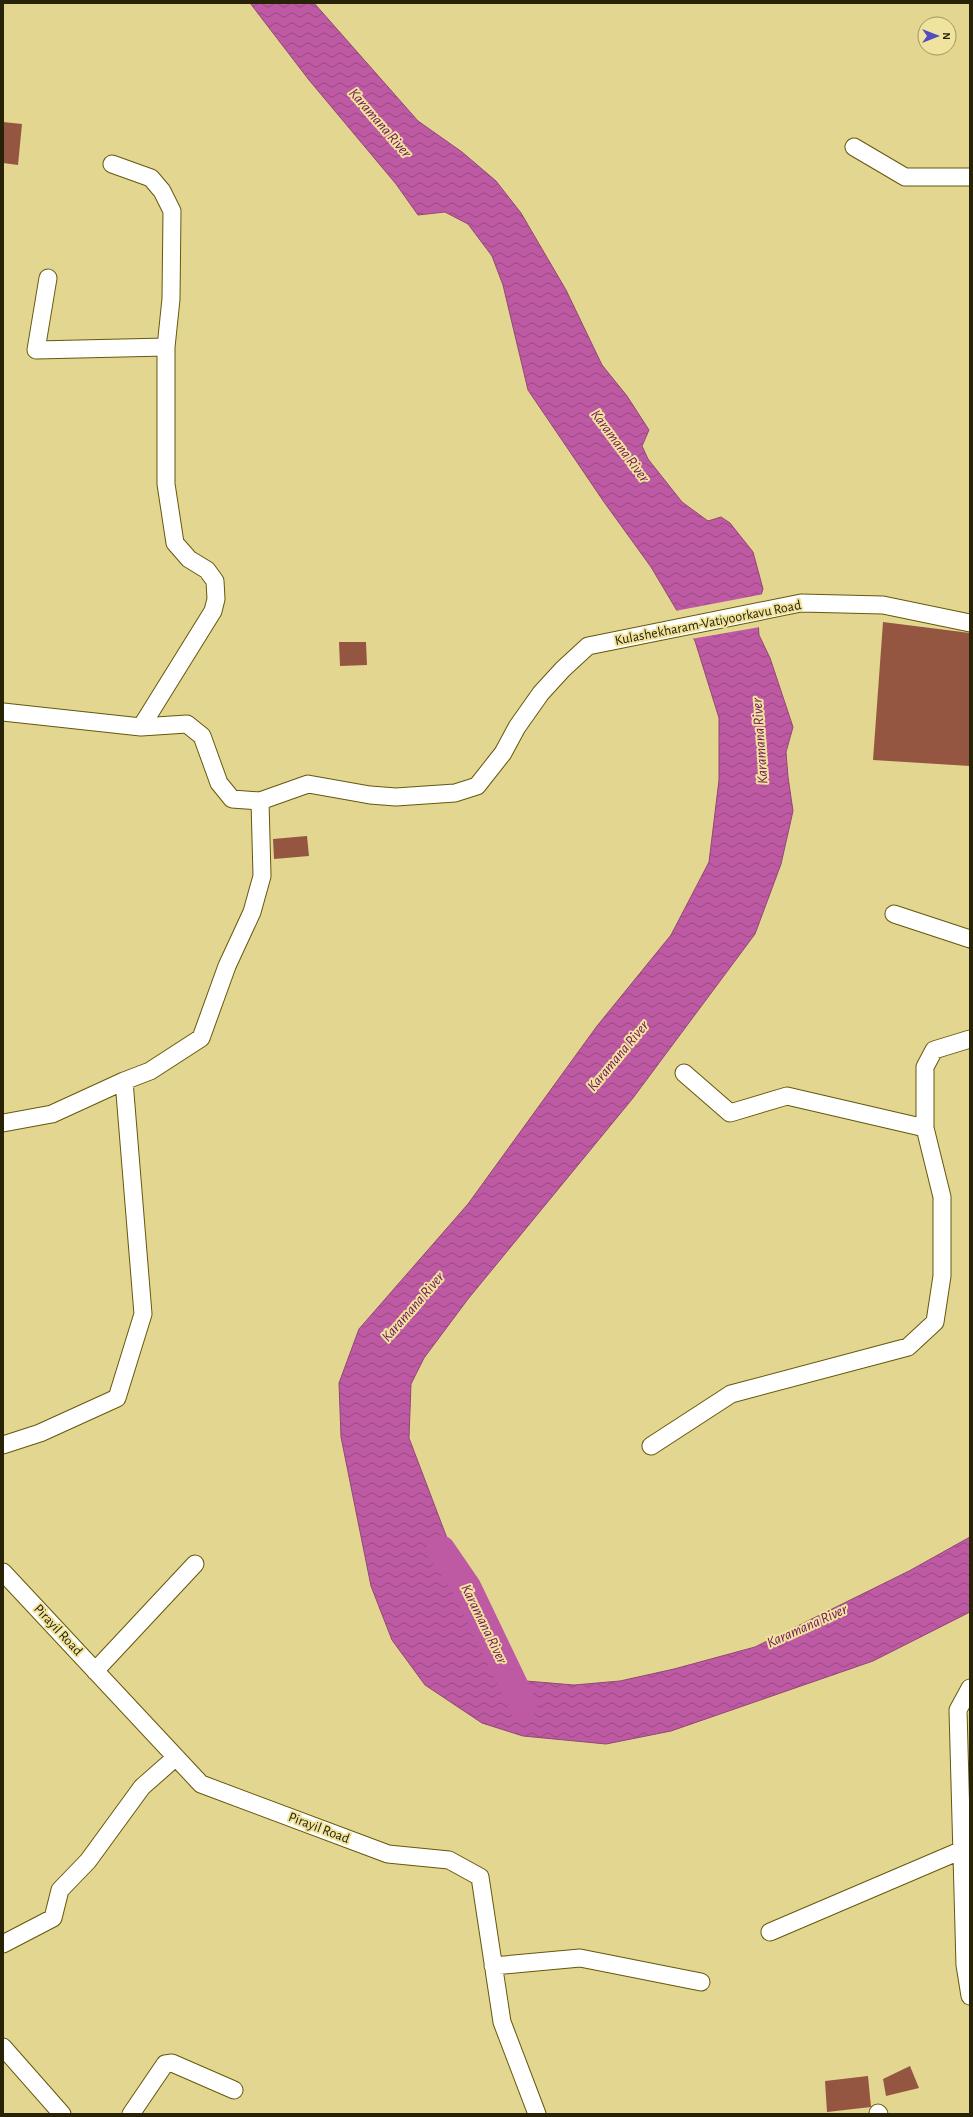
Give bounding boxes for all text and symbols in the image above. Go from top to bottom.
north arrow [917,16,957,56]
text: N [941,32,952,40]
water label: Karamana River [346,86,415,161]
water label: Karamana River [588,407,653,486]
street label: Kulashekharam-Vatiyoorkavu Road [614,598,802,648]
water label: Karamana River [749,696,770,785]
water label: Karamana River [585,1017,652,1094]
water label: Karamana River [379,1269,448,1344]
water label: Karamana River [458,1582,510,1667]
water label: Karamana River [765,1601,850,1650]
street label: Pirayil Road [31,1602,85,1658]
street label: Pirayil Road [286,1810,352,1846]

